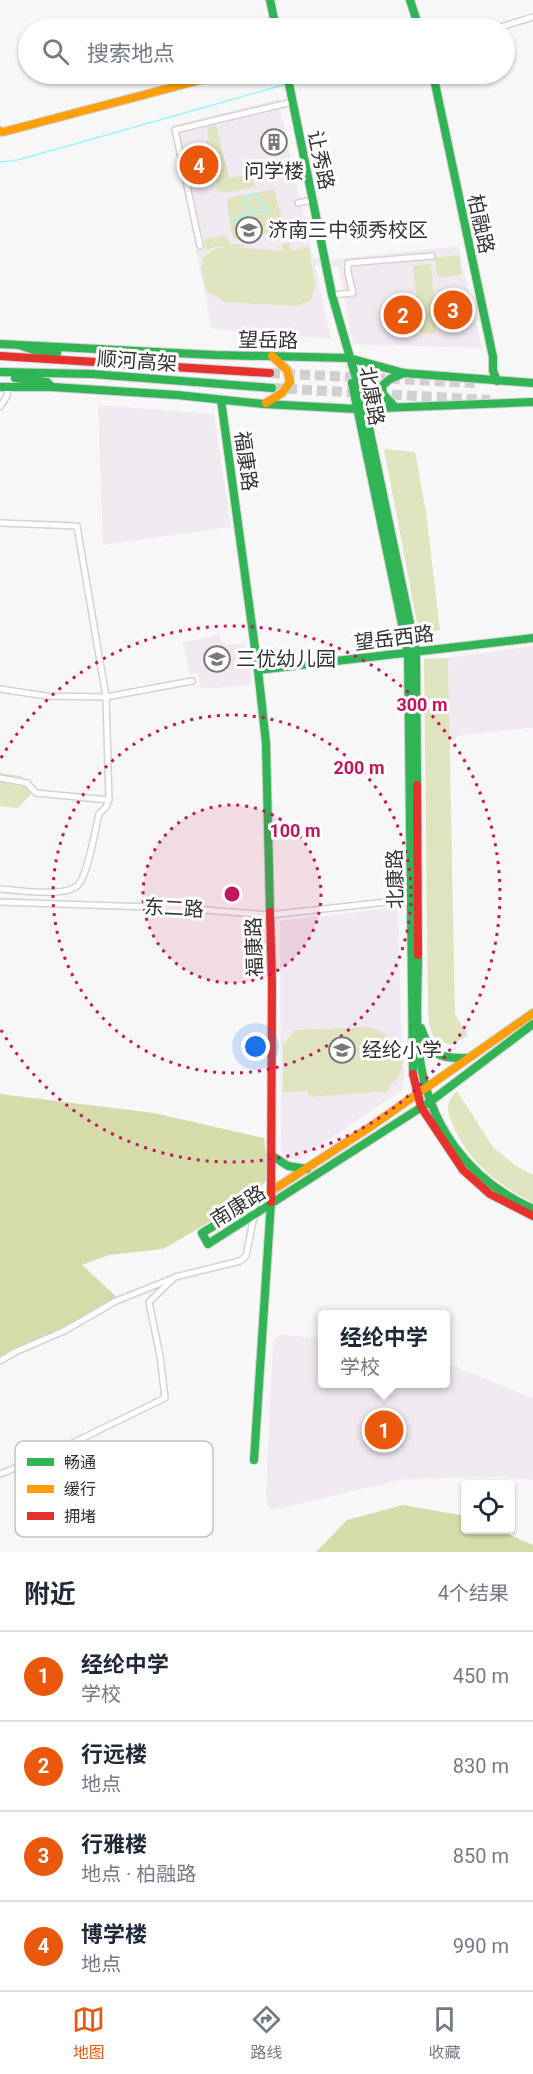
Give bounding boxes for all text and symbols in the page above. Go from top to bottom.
search box [18,18,515,84]
icon: search [39,35,72,68]
text: 搜索地点 [87,41,175,66]
building icon: 问学楼 [259,127,289,157]
street label: 让秀路 [303,128,339,192]
pin: 4 [180,142,218,188]
place label: 问学楼 [244,159,304,183]
street label: 柏融路 [463,192,499,256]
school or university icon: 济南三中领秀校区 [234,215,264,245]
place label: 济南三中领秀校区 [268,218,428,242]
pin: 3 [434,288,472,332]
pin: 2 [384,292,422,338]
street label: 望岳路 [238,327,298,353]
street label: 顺河高架 [96,346,178,376]
street label: 北康路 [355,364,389,428]
street label: 福康路 [230,430,262,492]
street label: 望岳西路 [353,621,435,655]
school or university icon: 三优幼儿园 [202,644,232,674]
place label: 三优幼儿园 [236,647,336,671]
text: 300 m [396,694,448,715]
text: 200 m [333,757,385,778]
text: 100 m [269,820,321,841]
street label: 北康路 [382,849,408,909]
centre of rings [222,884,242,904]
street label: 东二路 [143,894,205,922]
street label: 福康路 [241,917,267,977]
your location [241,1032,270,1061]
school or university icon: 经纶小学 [327,1035,357,1065]
place label: 经纶小学 [362,1038,442,1062]
street label: 南康路 [206,1180,270,1232]
popup [318,1310,450,1388]
text: 经纶中学 [340,1325,428,1350]
text: 学校 [340,1355,380,1379]
pin: 1 [364,1408,404,1452]
legend [15,1441,213,1537]
text: 畅通 [64,1453,96,1472]
text: 缓行 [64,1480,96,1499]
map controls [461,1480,515,1534]
button: locate [461,1480,515,1534]
text: 拥堵 [64,1507,96,1526]
text: 附近 [24,1579,76,1609]
text: 4个结果 [438,1581,509,1605]
text: 经纶中学 [81,1652,169,1677]
text: 1 [38,1664,49,1688]
text: 450 m [453,1664,509,1688]
text: 学校 [81,1682,121,1706]
text: 行远楼 [81,1742,147,1767]
text: 2 [38,1754,49,1778]
text: 830 m [453,1754,509,1778]
text: 地点 [81,1772,121,1796]
text: 行雅楼 [81,1832,147,1857]
text: 3 [38,1844,49,1868]
text: 850 m [453,1844,509,1868]
text: 地点 · 柏融路 [81,1862,196,1886]
text: 博学楼 [81,1922,147,1947]
text: 4 [38,1934,49,1958]
text: 990 m [453,1934,509,1958]
text: 地点 [81,1952,121,1976]
tab: 地图 [72,2003,105,2063]
tab: 路线 [250,2003,283,2063]
tab: 收藏 [428,2003,461,2063]

